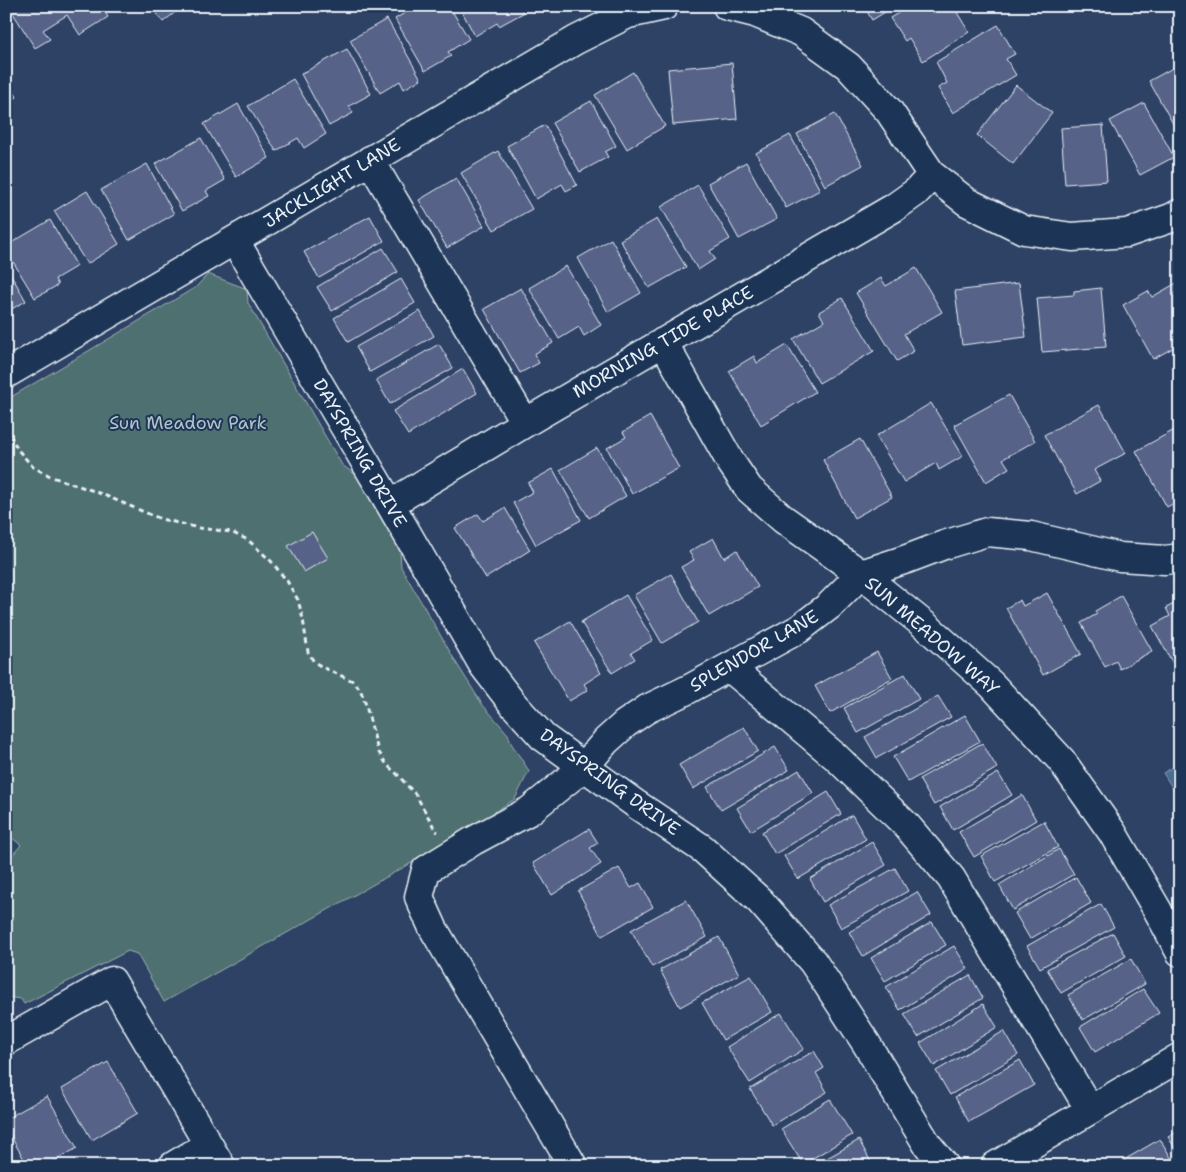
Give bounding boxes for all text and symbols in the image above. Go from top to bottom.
street label: JACKLIGHT LANE [259,133,405,233]
street label: MORNING TIDE PLACE [568,280,758,404]
street label: DAYSPRING DRIVE [308,374,412,532]
park label: Sun Meadow Park [109,411,267,435]
street label: SUN MEADOW WAY [860,571,1004,701]
street label: SPLENDOR LANE [685,604,823,698]
street label: DAYSPRING DRIVE [535,723,685,841]

